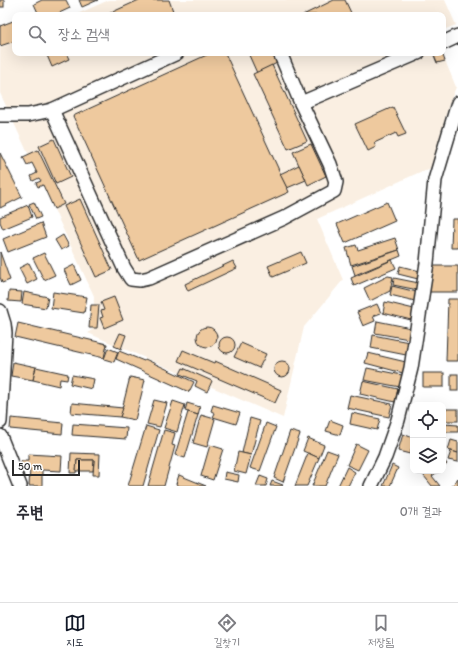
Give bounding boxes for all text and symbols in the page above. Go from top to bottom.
search box [12,12,446,56]
icon: search [26,23,48,45]
text: 장소 검색 [58,25,110,43]
map controls [410,402,446,474]
button: locate [410,402,446,438]
button: layers [410,438,446,474]
scale bar [12,458,80,477]
text: 50 m [18,460,42,473]
text: 주변 [16,502,43,522]
text: 0개 결과 [400,504,442,519]
tab: 지도 [64,612,86,650]
tab: 길찾기 [213,612,240,650]
tab: 저장됨 [368,612,394,650]

